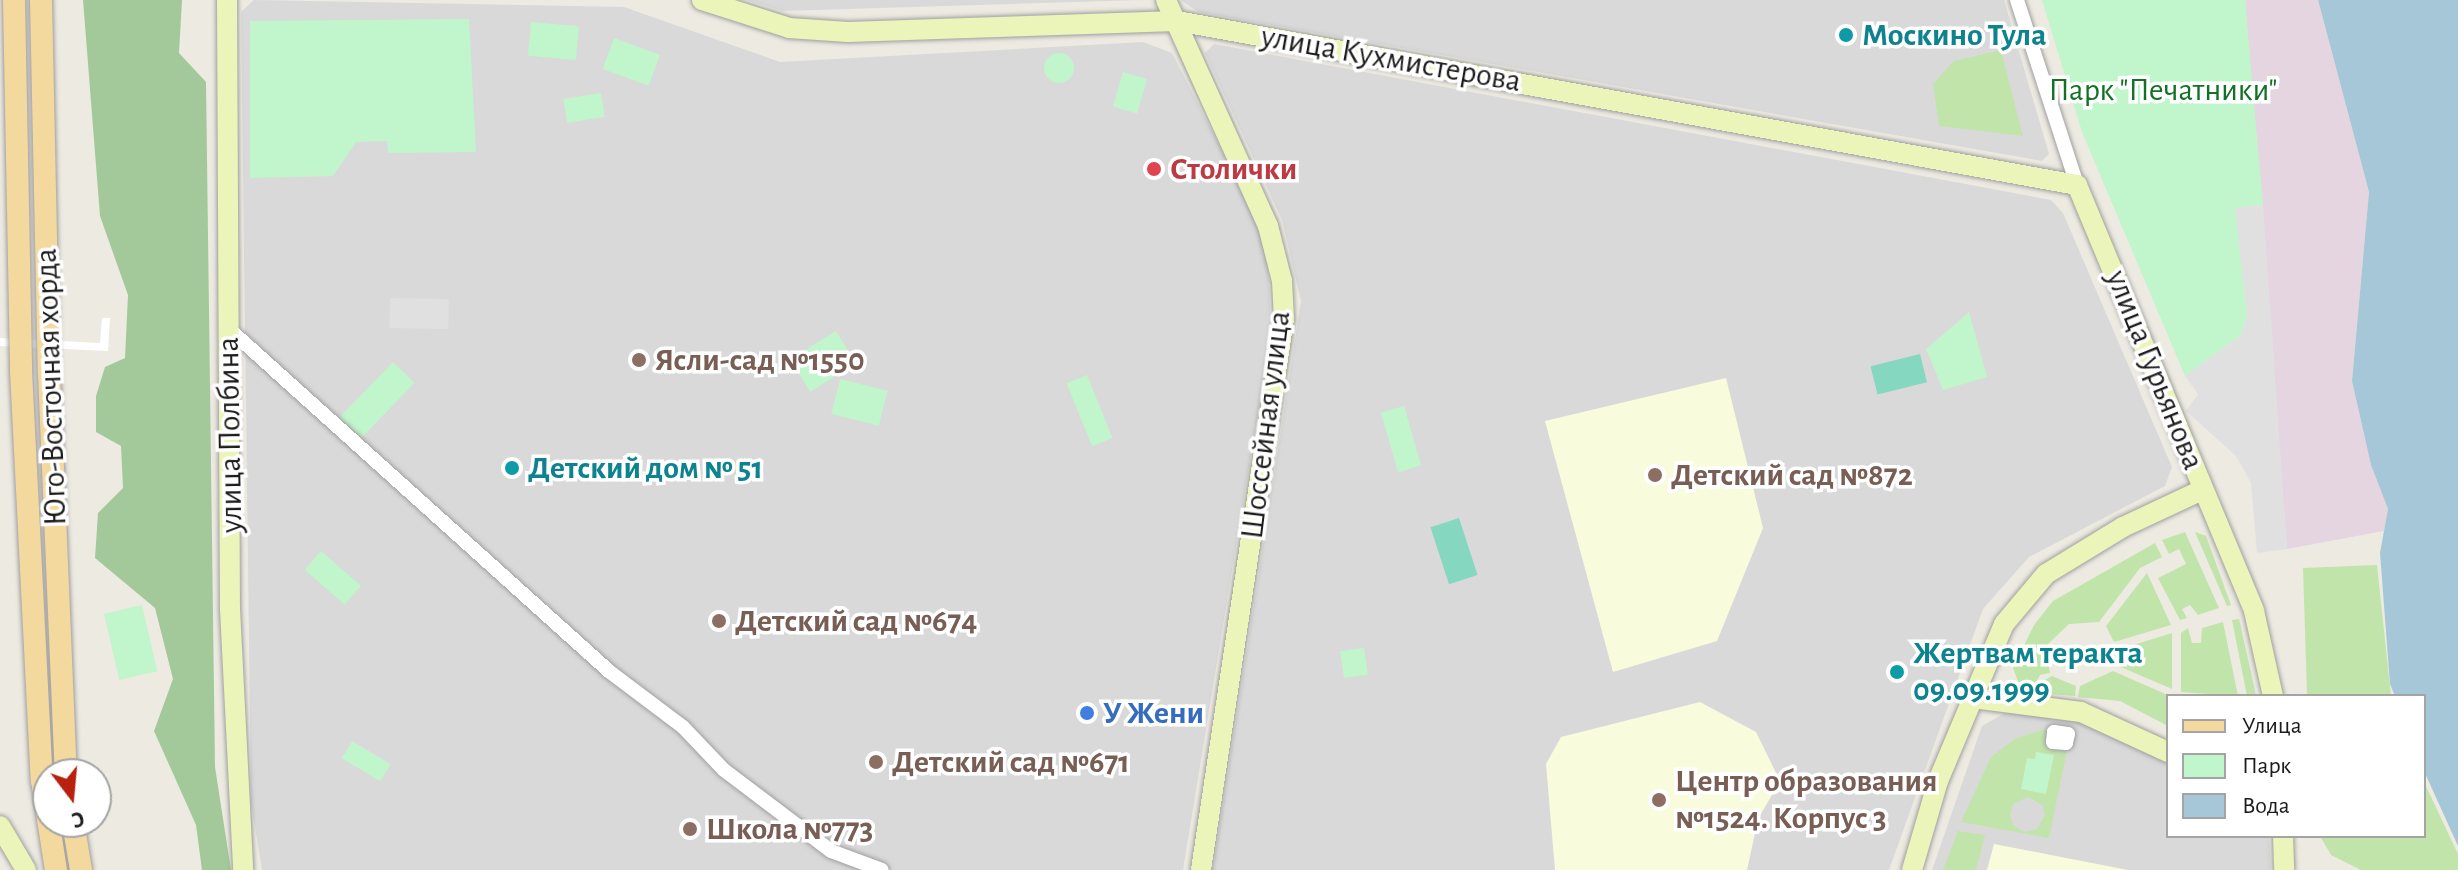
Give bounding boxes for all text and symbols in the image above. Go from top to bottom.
place label: Москино Тула [1862,16,2046,54]
street label: улица Кухмистерова [1258,17,1524,101]
marker: Москино Тула [1837,26,1855,44]
park label: Парк "Печатники" [2048,71,2278,109]
place label: Столички [1170,150,1297,188]
marker: Столички [1145,160,1163,178]
street label: Юго-Восточная хорда [27,248,75,526]
street label: улица Гурьянова [2097,265,2213,475]
street label: Шоссейная улица [1233,309,1299,541]
street label: улица Полбина [209,337,251,533]
place label: Ясли-сад №1550 [655,341,865,379]
marker: Ясли-сад №1550 [630,351,648,369]
place label: Детский дом № 51 [528,449,763,487]
place label: Детский сад №872 [1671,456,1913,494]
marker: Детский дом № 51 [503,459,521,477]
marker: Детский сад №872 [1646,466,1664,484]
place label: Детский сад №674 [735,602,977,640]
marker: Детский сад №674 [710,612,728,630]
place label: Жертвам теракта 09.09.1999 [1913,635,2143,710]
marker: Жертвам теракта 09.09.1999 [1888,663,1906,681]
place label: У Жени [1103,694,1204,732]
legend [2166,694,2426,838]
marker: У Жени [1078,704,1096,722]
text: Улица [2242,714,2302,738]
place label: Детский сад №671 [892,743,1130,781]
marker: Детский сад №671 [867,753,885,771]
text: Парк [2242,754,2291,778]
north arrow [32,758,112,838]
place label: Центр образования №1524. Корпус 3 [1675,763,1938,838]
marker: Центр образования №1524. Корпус 3 [1650,791,1668,809]
text: Вода [2242,794,2290,818]
text: С [69,807,87,831]
place label: Школа №773 [706,810,873,848]
marker: Школа №773 [681,820,699,838]

